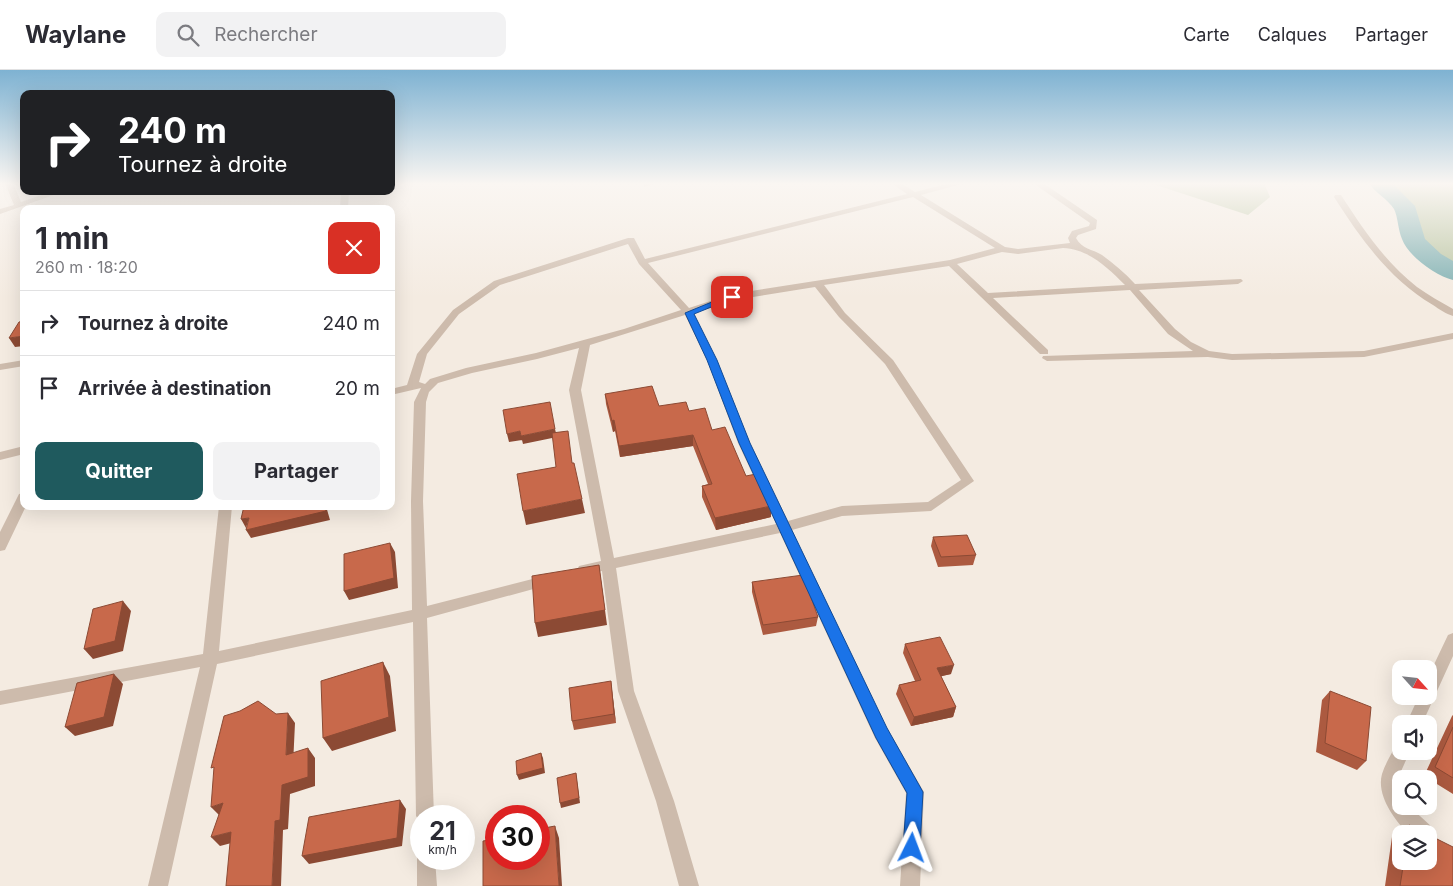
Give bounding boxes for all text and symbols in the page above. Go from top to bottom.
search box [156,12,506,57]
text: Waylane [25,20,126,49]
icon: search [174,21,202,49]
text: Rechercher [214,23,318,46]
text: Carte [1183,24,1230,45]
text: Calques [1258,24,1327,45]
text: Partager [1355,24,1428,45]
text: 240 m [118,109,227,151]
icon: right [35,110,100,175]
text: Tournez à droite [118,151,287,177]
text: 1 min [35,220,109,256]
button: close [328,222,380,274]
text: 260 m · 18:20 [35,257,138,277]
pin [711,276,753,318]
icon: arrive [718,283,746,311]
icon: right [35,309,63,337]
text: Tournez à droite [78,312,228,335]
text: 240 m [322,312,380,335]
icon: arrive [35,374,63,402]
text: Arrivée à destination [78,377,271,400]
text: 20 m [334,377,380,400]
button: Quitter [35,442,203,500]
button: Partager [213,442,380,500]
north arrow [1392,660,1438,705]
map controls [1392,660,1437,870]
button: sound [1392,715,1437,760]
button: search [1392,770,1437,815]
speed limit sign: 30 [485,805,550,870]
text: 21 [429,816,456,846]
position arrow [885,821,937,873]
button: layers [1392,825,1437,870]
text: km/h [428,842,457,857]

